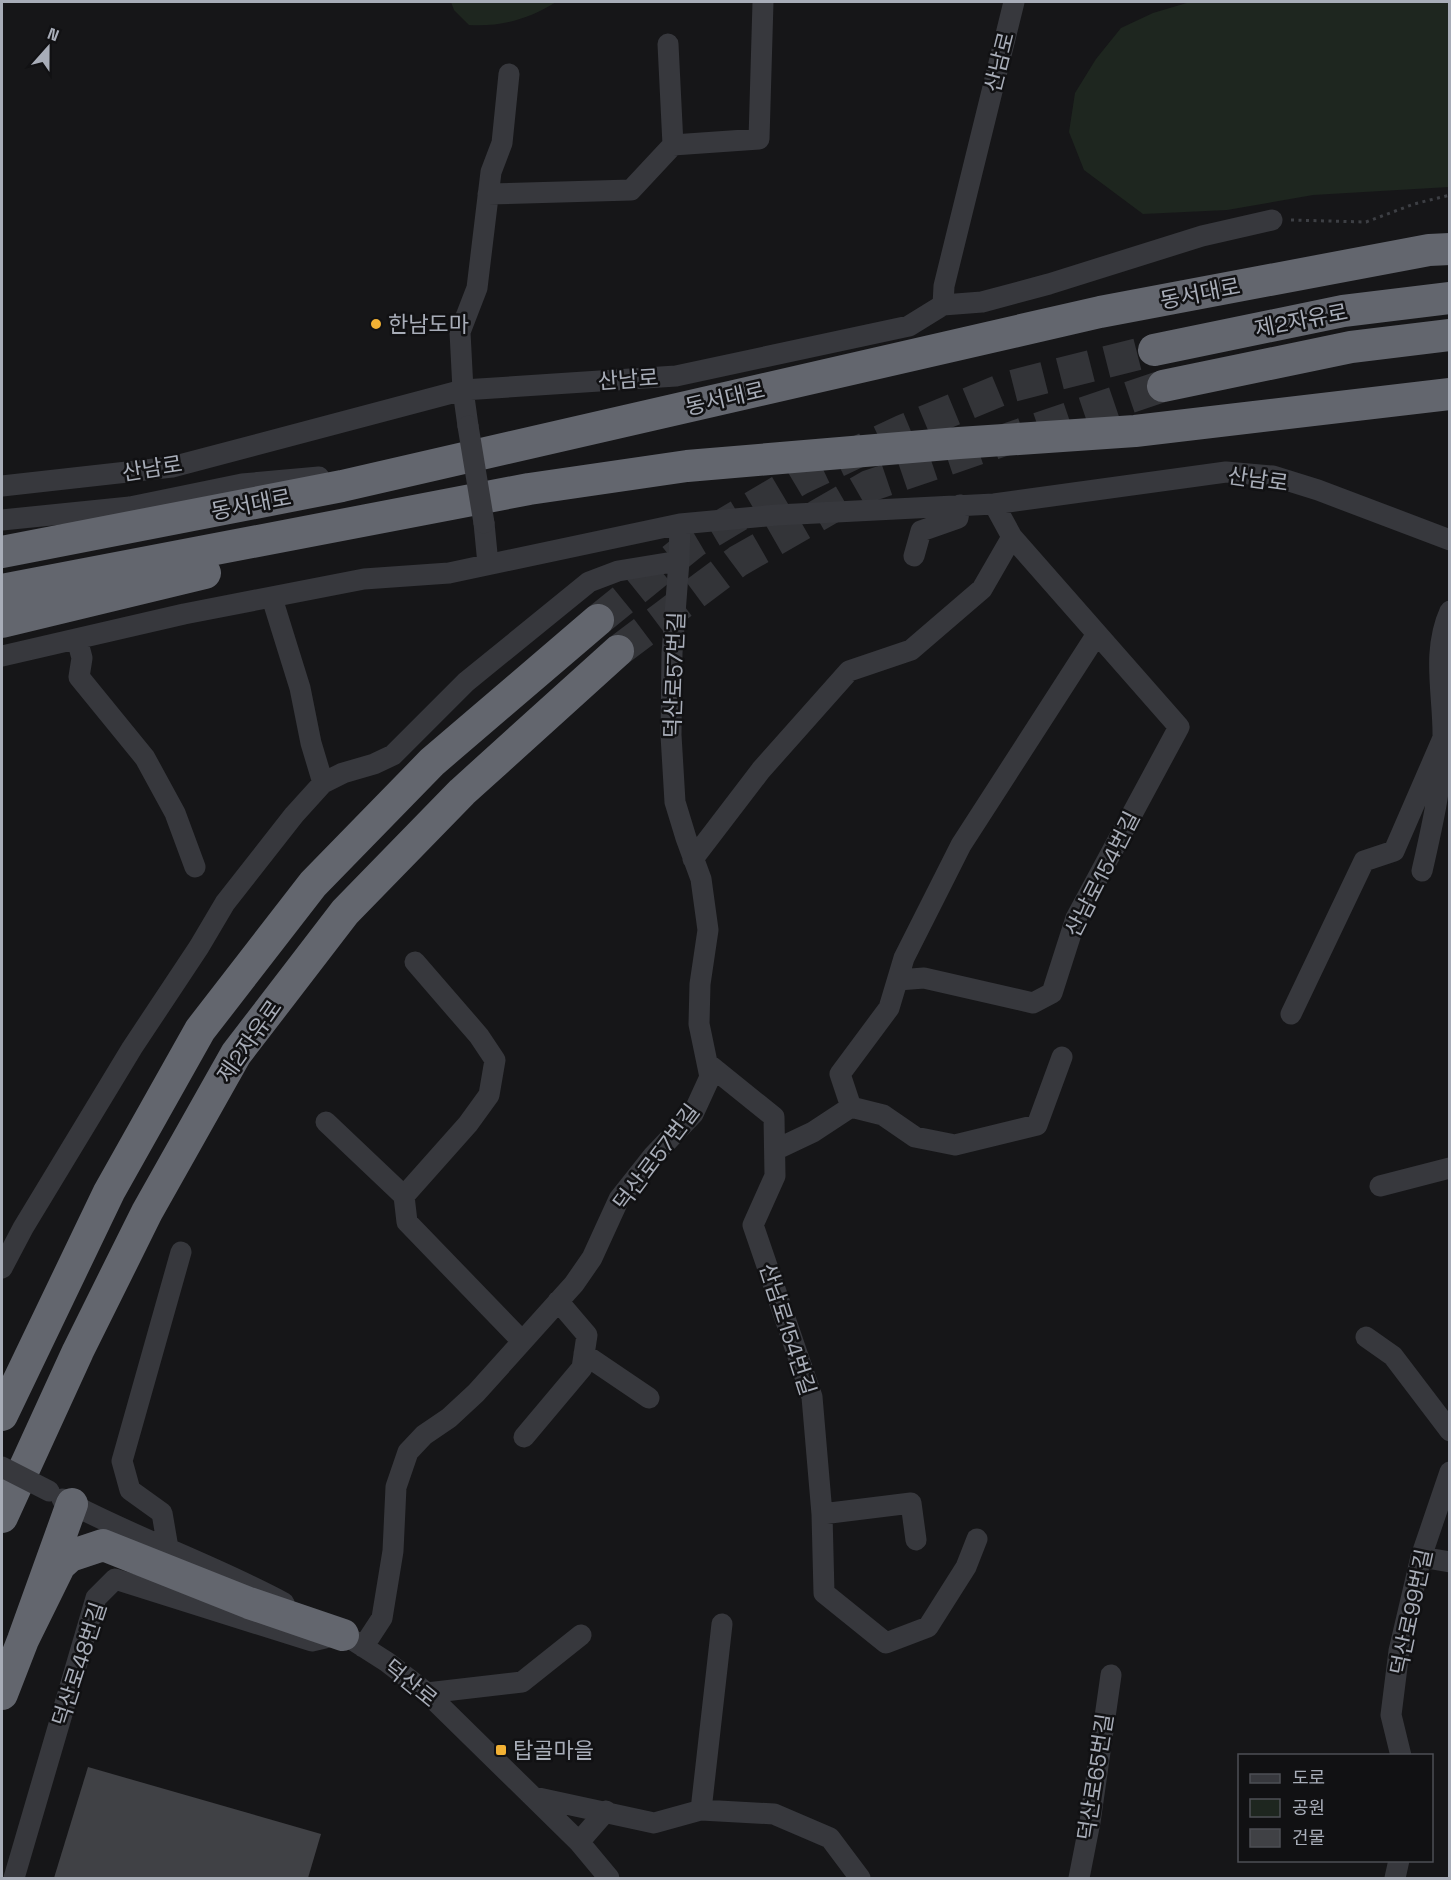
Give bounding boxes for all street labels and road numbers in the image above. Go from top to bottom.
street label: 산남로 [978,29,1020,95]
street label: 동서대로 [1158,272,1242,314]
street label: 제2자유로 [1252,297,1350,343]
street label: 산남로 [597,363,659,395]
street label: 동서대로 [682,375,768,421]
street label: 산남로 [120,449,184,487]
street label: 산남로 [1226,461,1290,497]
street label: 동서대로 [209,483,293,525]
street label: 덕산로57번길 [658,611,690,739]
street label: 산남로154번길 [1058,806,1146,942]
street label: 제2자유로 [211,994,287,1088]
street label: 덕산로57번길 [607,1098,705,1216]
street label: 산남로154번길 [753,1259,823,1399]
street label: 덕산로99번길 [1384,1546,1438,1678]
street label: 덕산로48번길 [46,1598,112,1730]
street label: 덕산로 [379,1653,443,1713]
street label: 덕산로65번길 [1071,1712,1119,1842]

